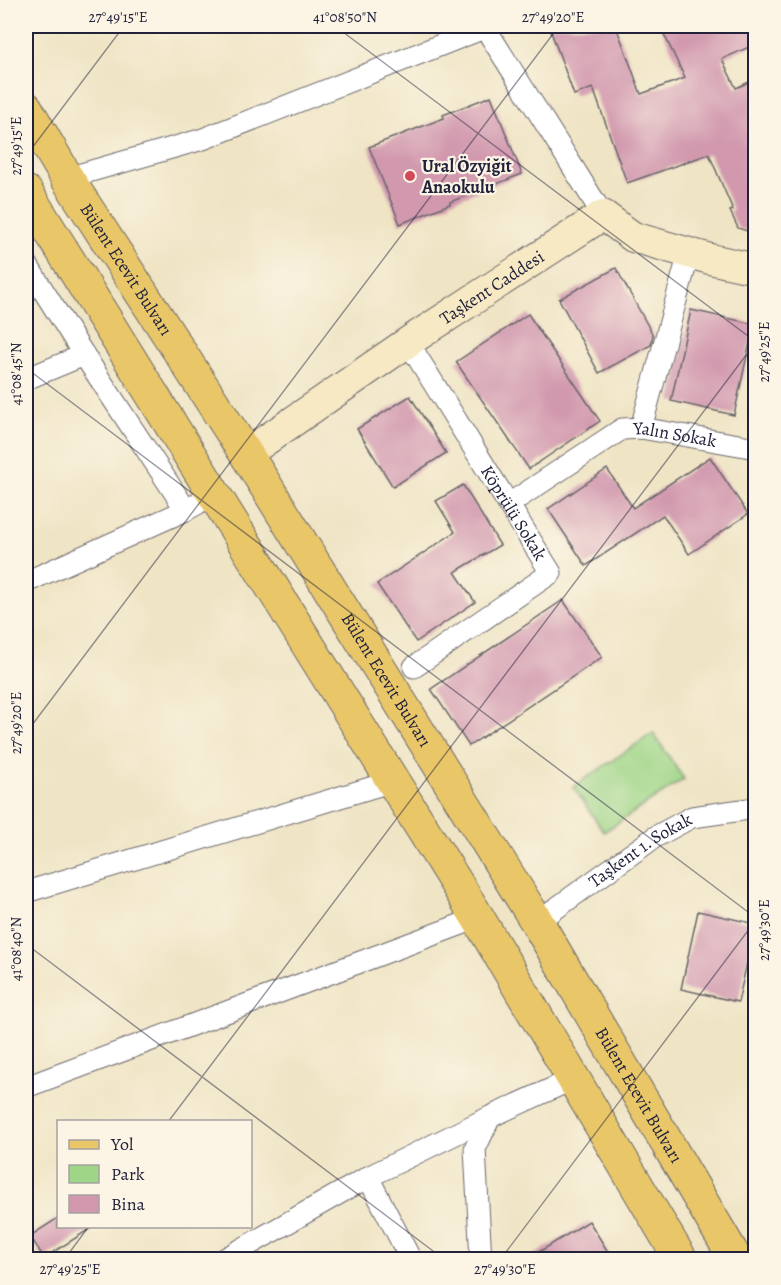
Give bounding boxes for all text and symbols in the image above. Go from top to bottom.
text: 27°49'15"E [88,7,148,27]
text: 41°08'50"N [313,7,377,27]
text: 27°49'20"E [522,7,584,27]
text: 27°49'15"E [6,116,26,176]
place label: Ural Özyiğit Anaokulu [421,154,512,199]
marker: Ural Özyiğit Anaokulu [403,169,417,183]
street label: Bülent Ecevit Bulvarı [74,198,178,340]
street label: Taşkent Caddesi [435,245,549,330]
text: 27°49'25"E [754,321,774,383]
text: 41°08'45"N [6,342,26,405]
street label: Yalın Sokak [632,416,718,453]
street label: Köprülü Sokak [475,461,552,565]
street label: Bülent Ecevit Bulvarı [336,608,437,751]
text: 27°49'20"E [6,692,26,754]
street label: Taşkent 1. Sokak [584,807,696,893]
text: 27°49'30"E [754,899,774,961]
text: 41°08'40"N [6,917,26,981]
street label: Bülent Ecevit Bulvarı [590,1023,688,1167]
legend [57,1120,252,1228]
text: Yol [110,1132,134,1156]
text: Park [111,1162,145,1186]
text: Bina [111,1192,146,1216]
text: 27°49'25"E [39,1259,101,1279]
text: 27°49'30"E [474,1259,536,1279]

